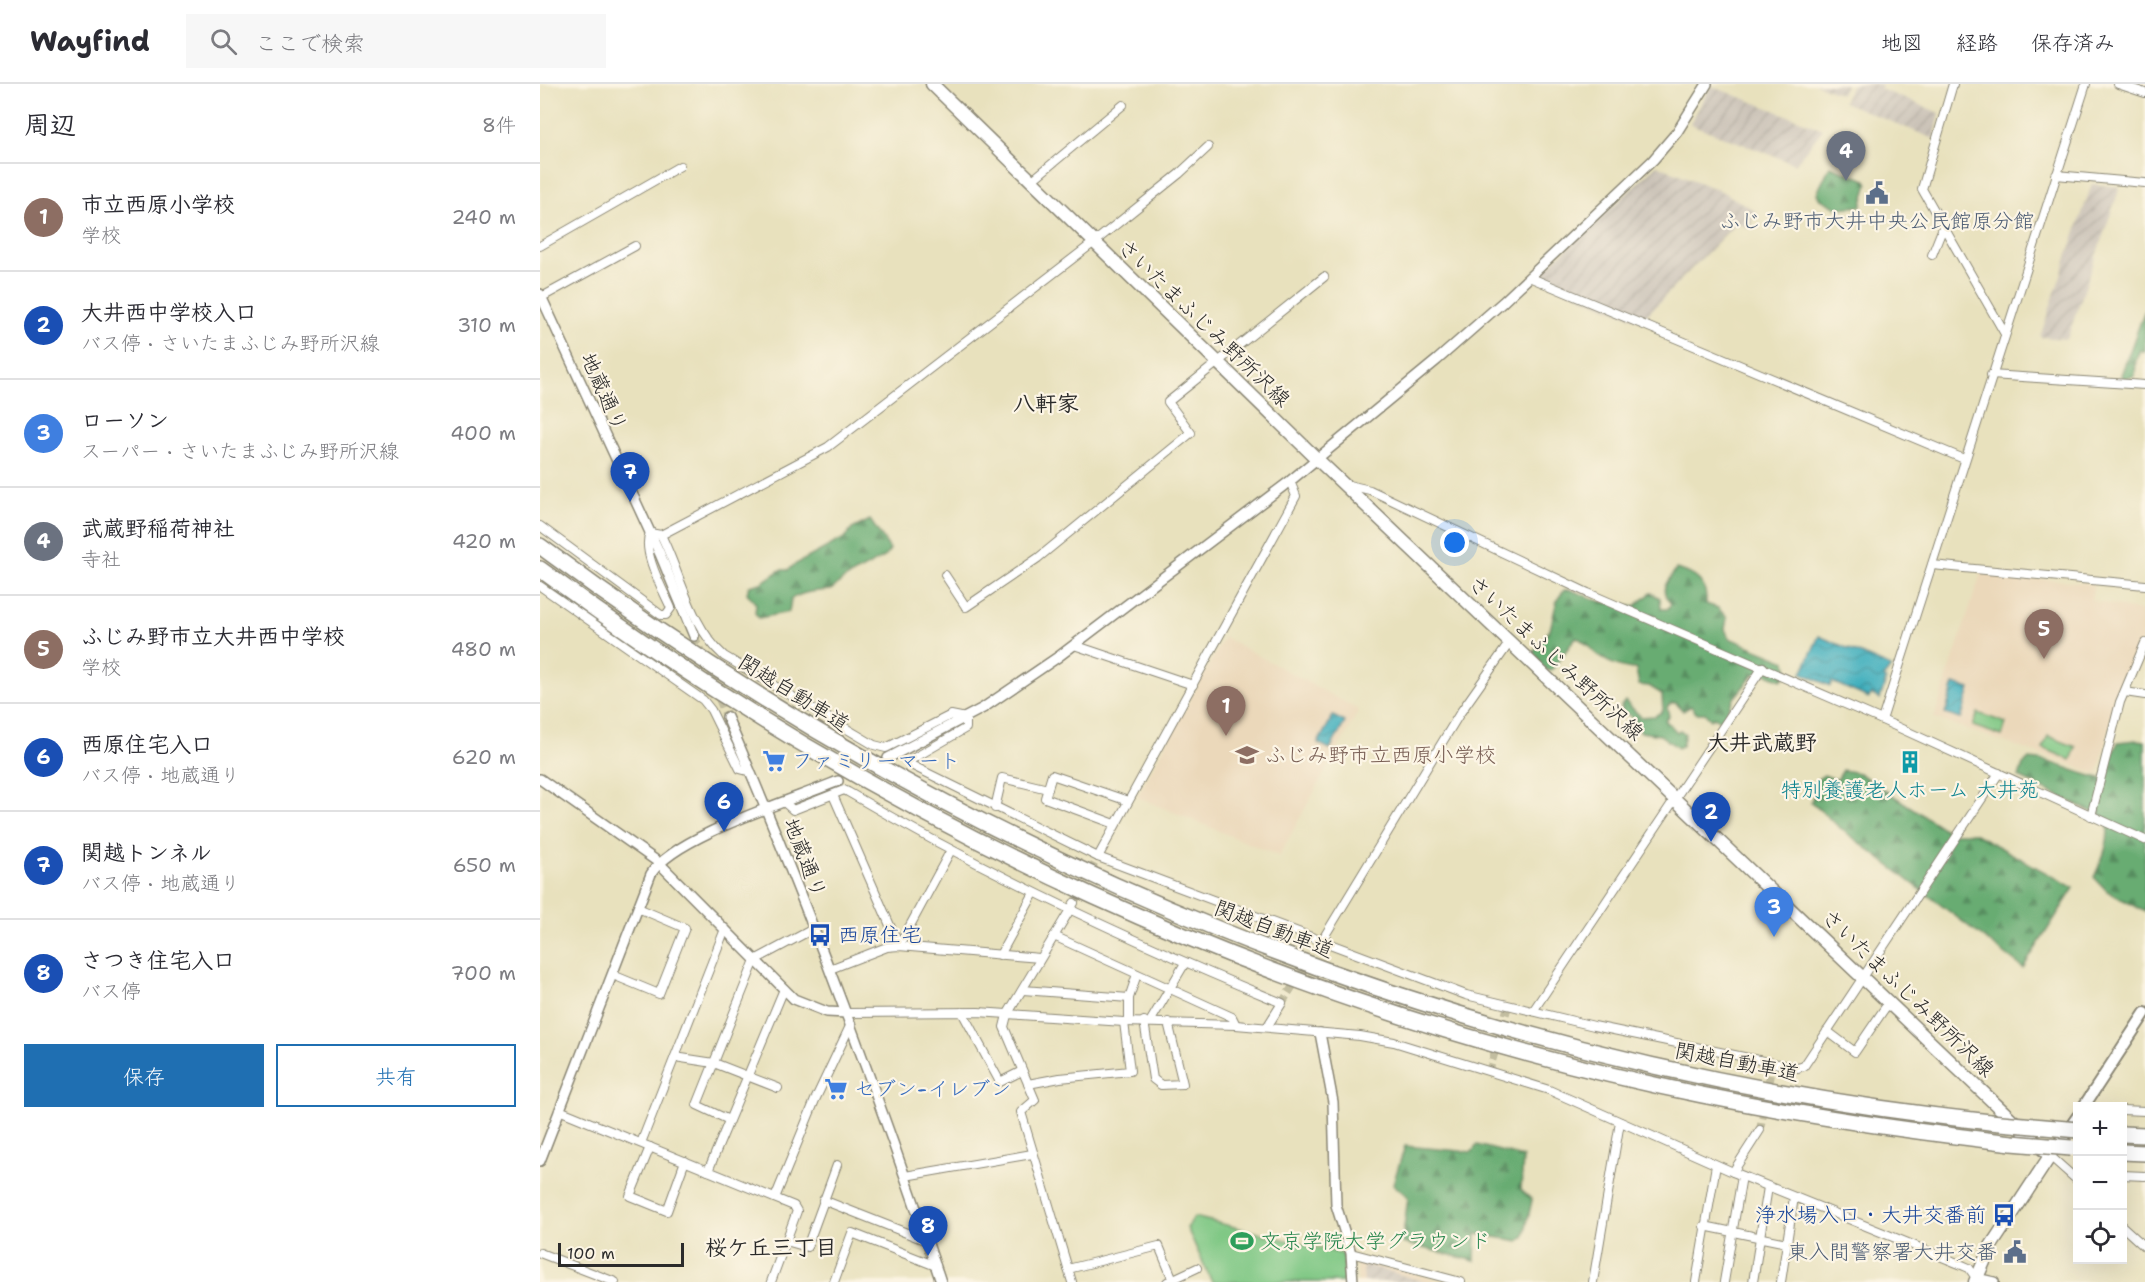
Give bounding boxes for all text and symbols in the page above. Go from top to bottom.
search box [186,14,606,68]
text: Wayfind [30,22,150,60]
icon: search [207,25,240,58]
text: ここで検索 [255,29,365,58]
text: 地図 [1881,29,1923,57]
text: 経路 [1956,29,1998,57]
text: 保存済み [2031,29,2115,57]
text: 周辺 [24,107,76,142]
text: 8件 [482,112,516,138]
pin: 4 [1826,132,1866,181]
public building icon: ふじみ野市大井中央公民館原分館 [1864,180,1890,206]
text: 市立西原小学校 [81,190,235,219]
text: 1 [39,204,48,230]
text: 240 m [451,204,516,230]
place label: ふじみ野市大井中央公民館原分館 [1720,207,2035,235]
text: 学校 [81,222,121,248]
street label: さいたまふじみ野所沢線 [1111,233,1297,413]
text: 大井西中学校入口 [81,298,257,327]
text: 2 [37,312,51,338]
text: 310 m [457,312,516,338]
text: バス停 · さいたまふじみ野所沢線 [81,330,379,356]
street label: 地蔵通り [574,348,634,436]
district label: 八軒家 [1013,389,1079,418]
text: ローソン [81,406,169,435]
text: 3 [37,420,51,446]
text: 400 m [450,420,516,446]
text: スーパー · さいたまふじみ野所沢線 [81,438,399,464]
pin: 7 [610,452,650,502]
text: 武蔵野稲荷神社 [81,514,235,543]
text: 4 [37,528,51,554]
text: 420 m [452,528,516,554]
your location [1440,528,1469,557]
text: 寺社 [81,546,121,572]
street label: さいたまふじみ野所沢線 [1462,569,1650,747]
pin: 5 [2024,610,2064,659]
text: ふじみ野市立大井西中学校 [81,622,345,651]
text: 5 [37,636,50,662]
text: 480 m [451,636,516,662]
street label: 関越自動車道 [733,648,855,738]
text: 学校 [81,654,121,680]
pin: 1 [1206,686,1246,736]
district label: 大井武蔵野 [1707,728,1817,757]
text: 西原住宅入口 [81,730,213,759]
place label: ふじみ野市立西原小学校 [1265,741,1496,769]
school or university icon: ふじみ野市立西原小学校 [1234,742,1260,768]
text: 6 [37,744,51,770]
text: 620 m [452,744,516,770]
place label: ファミリーマート [792,747,960,775]
supermarket icon: ファミリーマート [761,748,787,774]
building icon: 特別養護老人ホーム 大井苑 [1897,749,1923,775]
text: バス停 · 地蔵通り [81,762,240,788]
place label: 特別養護老人ホーム 大井苑 [1781,776,2039,804]
pin: 6 [704,782,744,832]
pin: 2 [1692,792,1730,842]
street label: 地蔵通り [777,814,833,902]
text: 関越トンネル [81,838,212,867]
text: 7 [37,852,51,878]
text: 650 m [453,852,516,878]
text: バス停 · 地蔵通り [81,870,240,896]
pin: 3 [1754,888,1794,937]
street label: 関越自動車道 [1210,893,1338,965]
street label: さいたまふじみ野所沢線 [1815,903,2001,1083]
place label: 西原住宅 [838,921,922,949]
bus stop icon: 西原住宅 [807,922,833,948]
text: さつき住宅入口 [81,946,235,975]
text: 8 [37,960,51,986]
text: 700 m [451,960,516,986]
text: バス停 [81,978,141,1004]
street label: 関越自動車道 [1672,1036,1802,1088]
button: 保存 [24,1044,264,1107]
button: 共有 [276,1044,516,1107]
place label: セブン-イレブン [854,1075,1011,1103]
supermarket icon: セブン-イレブン [823,1076,849,1102]
map controls [2073,1102,2127,1264]
button: + [2073,1102,2127,1156]
button: − [2073,1156,2127,1210]
place label: 浄水場入口・大井交番前 [1755,1201,1986,1229]
bus stop icon: 浄水場入口・大井交番前 [1991,1202,2017,1228]
pin: 8 [908,1206,948,1256]
button: locate [2073,1210,2127,1264]
place label: 文京学院大学グラウンド [1260,1227,1491,1255]
sports icon: 文京学院大学グラウンド [1229,1228,1255,1254]
district label: 桜ケ丘三丁目 [705,1233,837,1262]
place label: 東入間警察署大井交番 [1787,1238,1997,1266]
public building icon: 東入間警察署大井交番 [2002,1239,2028,1265]
scale bar [558,1240,684,1268]
text: 100 m [567,1243,615,1264]

